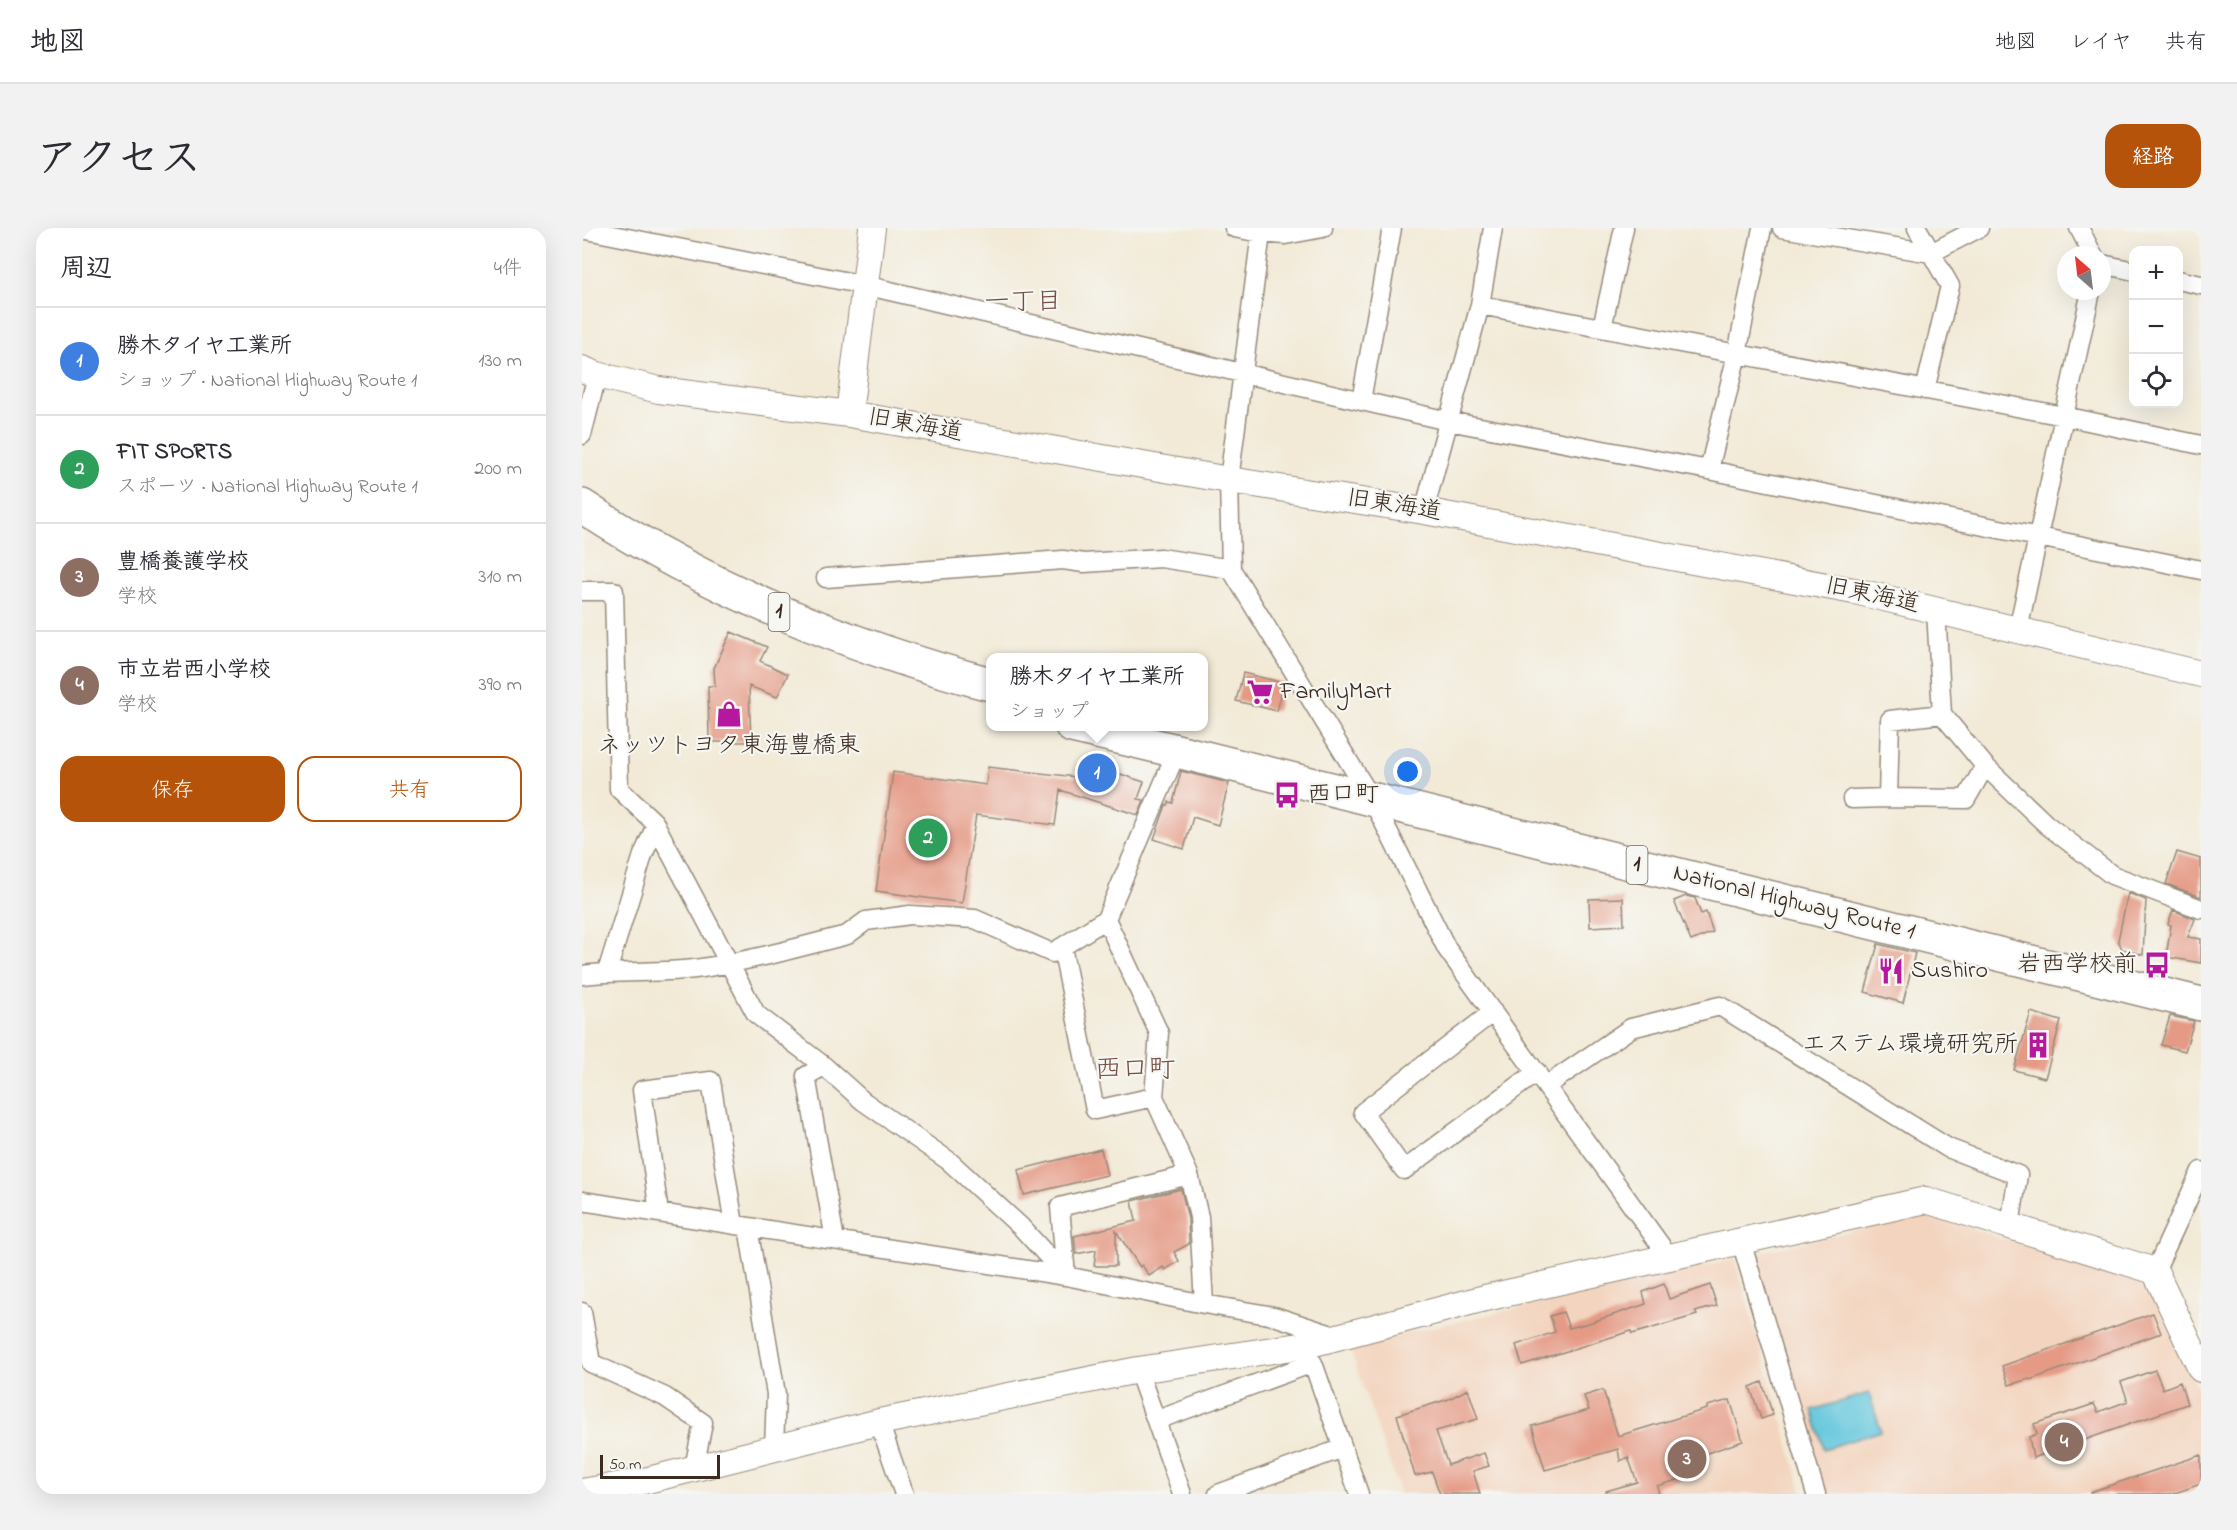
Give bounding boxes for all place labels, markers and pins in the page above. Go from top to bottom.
place label: FamilyMart [1279,675,1392,711]
supermarket icon: FamilyMart [1245,677,1275,707]
shop icon: ネッツトヨタ東海豊橋東 [714,699,744,729]
place label: ネッツトヨタ東海豊橋東 [597,729,861,764]
pin: 1 [1078,750,1116,796]
place label: 西口町 [1307,778,1379,813]
bus stop icon: 西口町 [1272,780,1302,810]
pin: 2 [908,816,948,860]
place label: 岩西学校前 [2017,948,2137,983]
bus stop icon: 岩西学校前 [2142,950,2172,980]
place label: Sushiro [1911,954,1988,989]
restaurant icon: Sushiro [1876,956,1906,986]
place label: エステム環境研究所 [1802,1028,2018,1063]
building icon: エステム環境研究所 [2023,1030,2053,1060]
pin: 4 [2044,1420,2084,1464]
pin: 3 [1668,1436,1706,1482]

